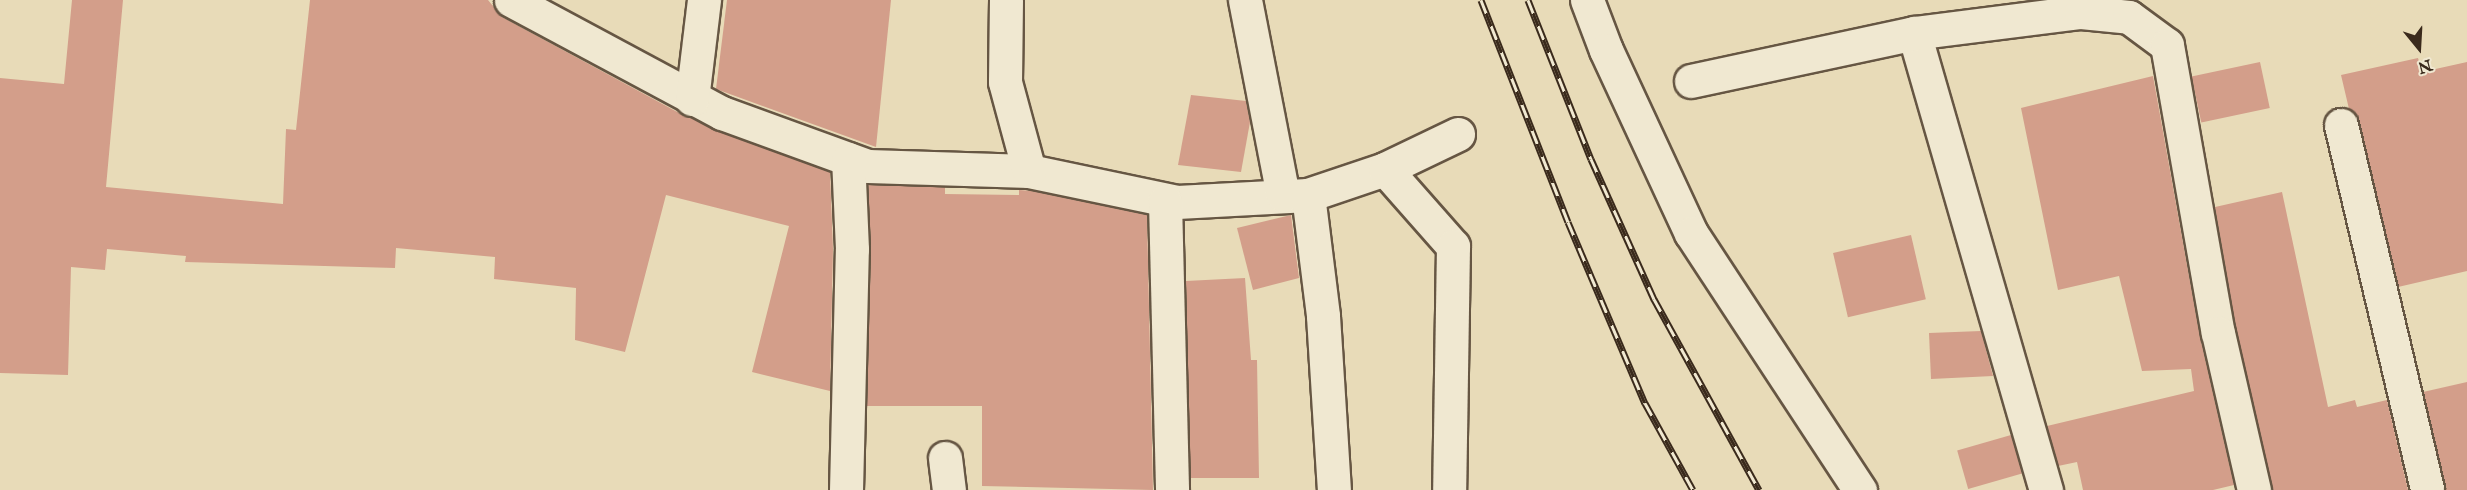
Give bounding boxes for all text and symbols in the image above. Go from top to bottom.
north arrow [2389,18,2449,78]
text: N [2415,53,2434,77]

